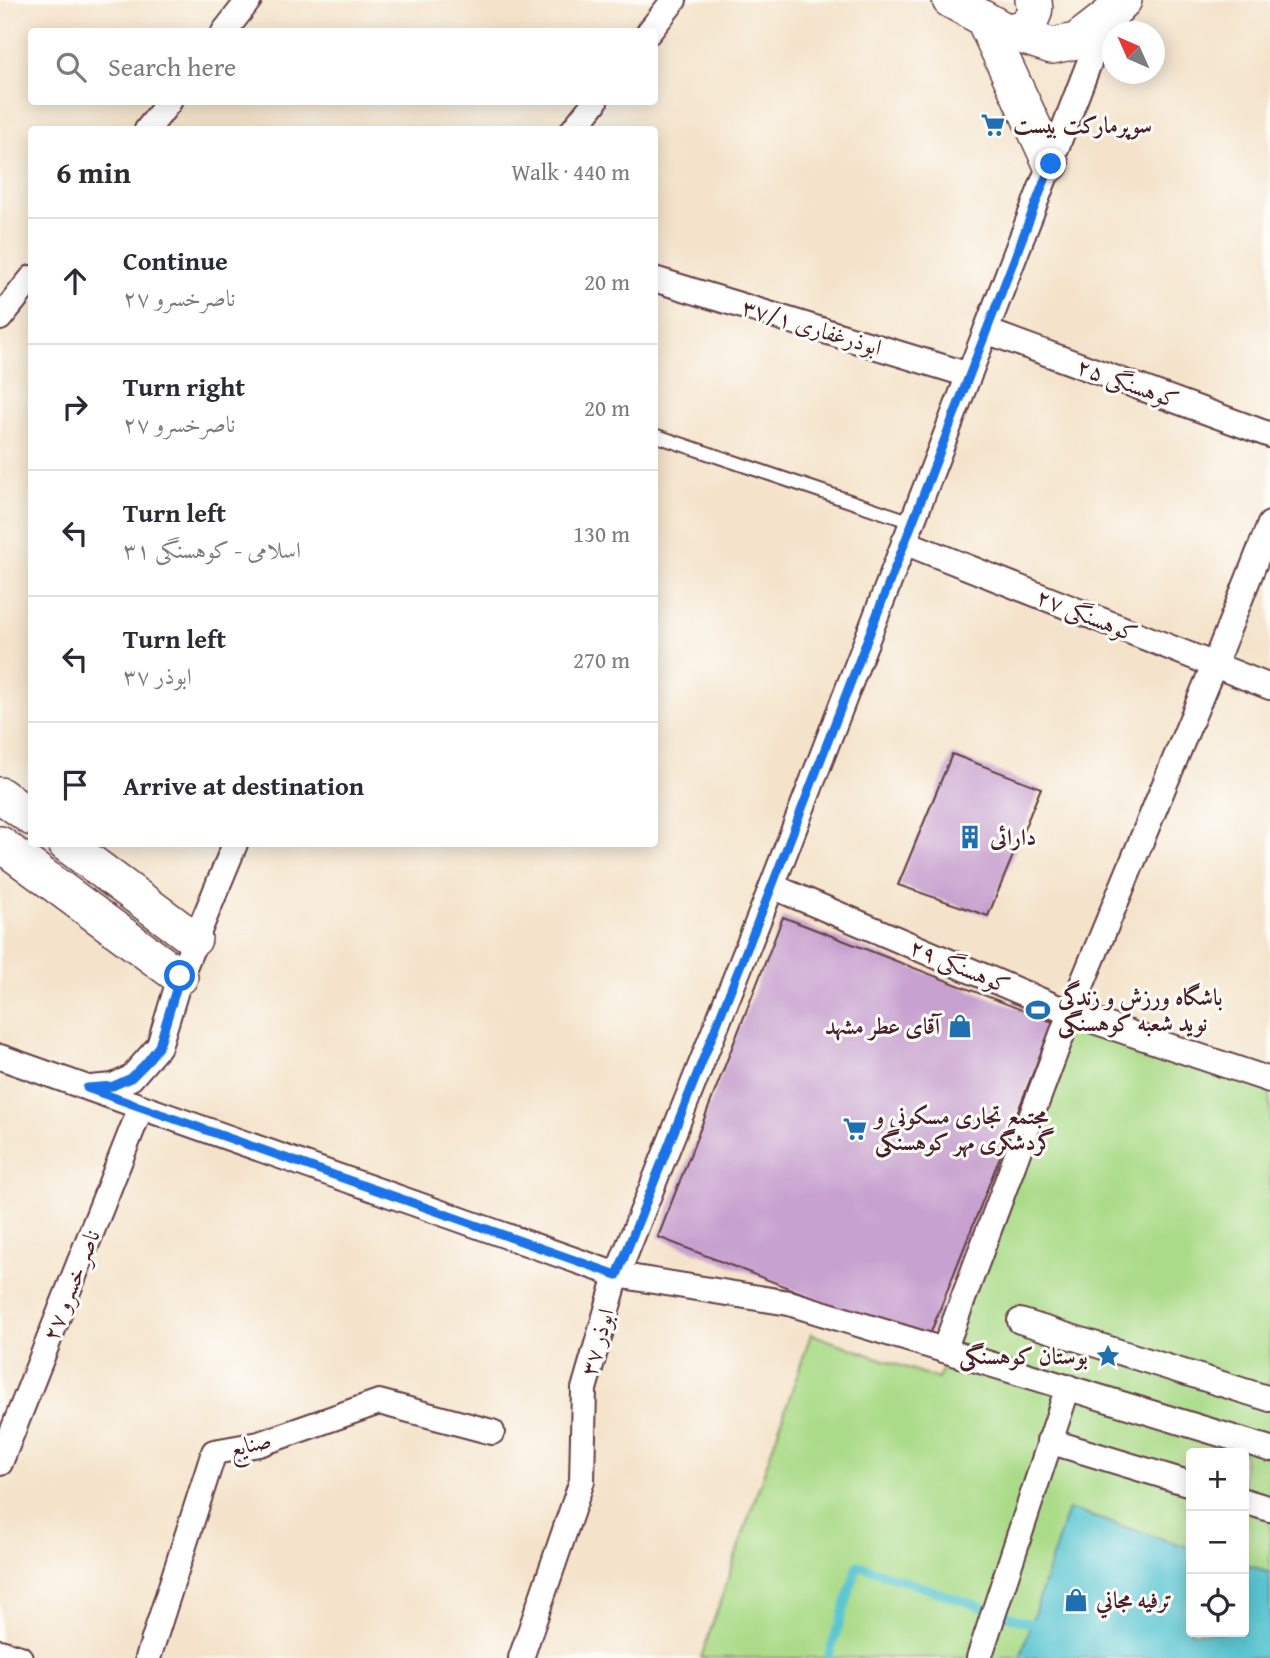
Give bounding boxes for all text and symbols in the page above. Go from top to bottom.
north arrow [1102,21,1165,84]
search box [28,28,658,105]
text: Search here [108,47,236,86]
icon: search [52,48,90,86]
place label: سوپرمارکت بیست [1013,108,1152,141]
supermarket icon: سوپرمارکت بیست [979,111,1007,139]
route end [1035,148,1066,179]
text: 6 min [56,150,131,194]
text: Walk · 440 m [511,155,630,188]
text: Continue [123,241,228,280]
icon: ahead [56,262,94,300]
text: 20 m [584,265,630,298]
text: ناصرخسرو ۲۷ [123,281,235,314]
street label: ابوذرغفاری ۳۷/۱ [738,290,886,363]
street label: کوهسنگی ۲۵ [1073,349,1184,416]
text: Turn right [123,367,245,406]
icon: right [56,388,94,426]
text: 20 m [584,391,630,424]
text: ناصرخسرو ۲۷ [123,407,235,440]
text: Turn left [123,493,226,532]
icon: left [56,514,94,552]
text: 130 m [573,517,630,550]
text: اسلامی - کوهسنگی ۳۱ [123,533,301,566]
street label: کوهسنگی ۲۷ [1032,579,1143,650]
text: Turn left [123,619,226,658]
icon: left [56,640,94,678]
text: 270 m [573,643,630,676]
text: ابوذر ۳۷ [123,659,192,692]
icon: arrive [56,766,94,804]
text: Arrive at destination [123,766,364,805]
place label: دارائی [989,820,1036,853]
building icon: دارائی [956,823,984,851]
street label: کوهسنگی ۲۹ [905,930,1016,1001]
route start [164,960,195,991]
place label: باشگاه ورزش و زندگی نوید شعبه کوهسنگی [1057,980,1223,1039]
sports icon: باشگاه ورزش و زندگی نوید شعبه کوهسنگی [1024,996,1052,1024]
place label: آقای عطر مشهد [825,1009,943,1042]
shop icon: آقای عطر مشهد [946,1012,974,1040]
place label: مجتمع تجاری مسکونی و گردشگری مهر کوهسنگی [872,1099,1055,1158]
supermarket icon: مجتمع تجاری مسکونی و گردشگری مهر کوهسنگی [841,1115,869,1143]
street label: ناصر خسرو ۲۷ [33,1224,108,1345]
street label: ابوذر ۳۷ [571,1304,622,1379]
place label: بوستان کوهسنگی [959,1339,1088,1372]
place icon: بوستان کوهسنگی [1094,1342,1122,1370]
street label: صنایع [225,1422,276,1470]
map controls [1186,1448,1249,1637]
button: + [1186,1448,1249,1511]
button: − [1186,1511,1249,1574]
button: locate [1186,1574,1249,1637]
place label: ترفيه مجاني [1095,1583,1172,1619]
shop icon: ترفيه مجاني [1062,1586,1090,1614]

